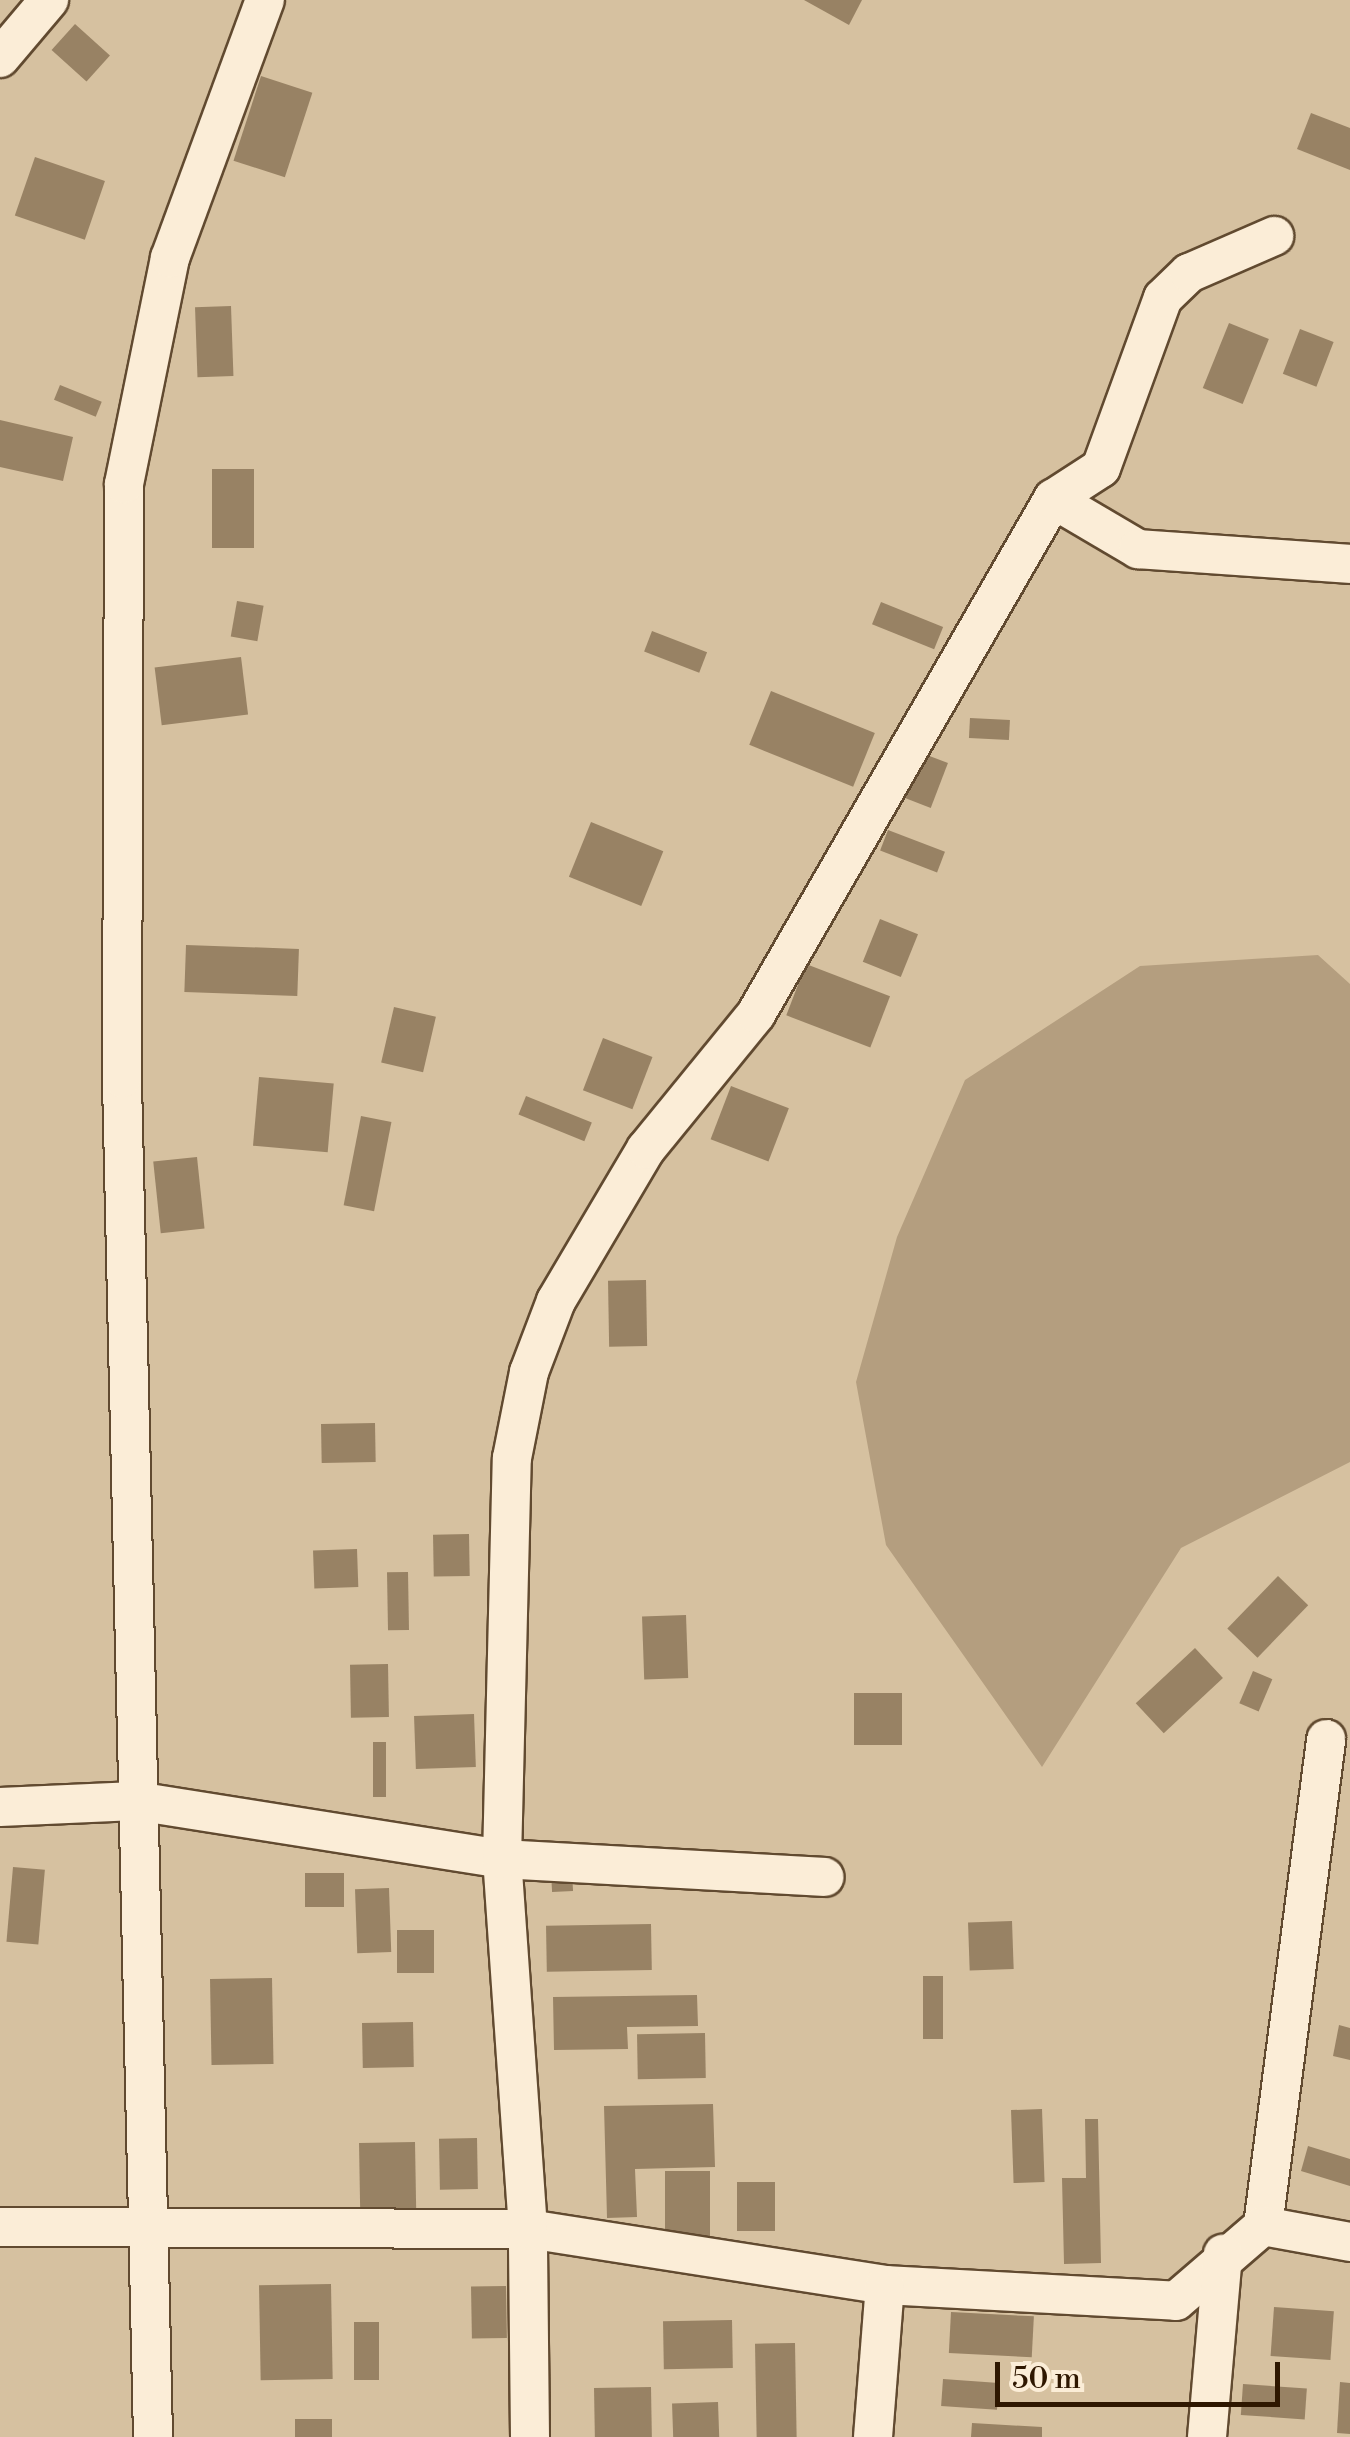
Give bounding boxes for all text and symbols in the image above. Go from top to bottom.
scale bar [1000,2342,1285,2404]
text: 50 m [1012,2360,1081,2398]

